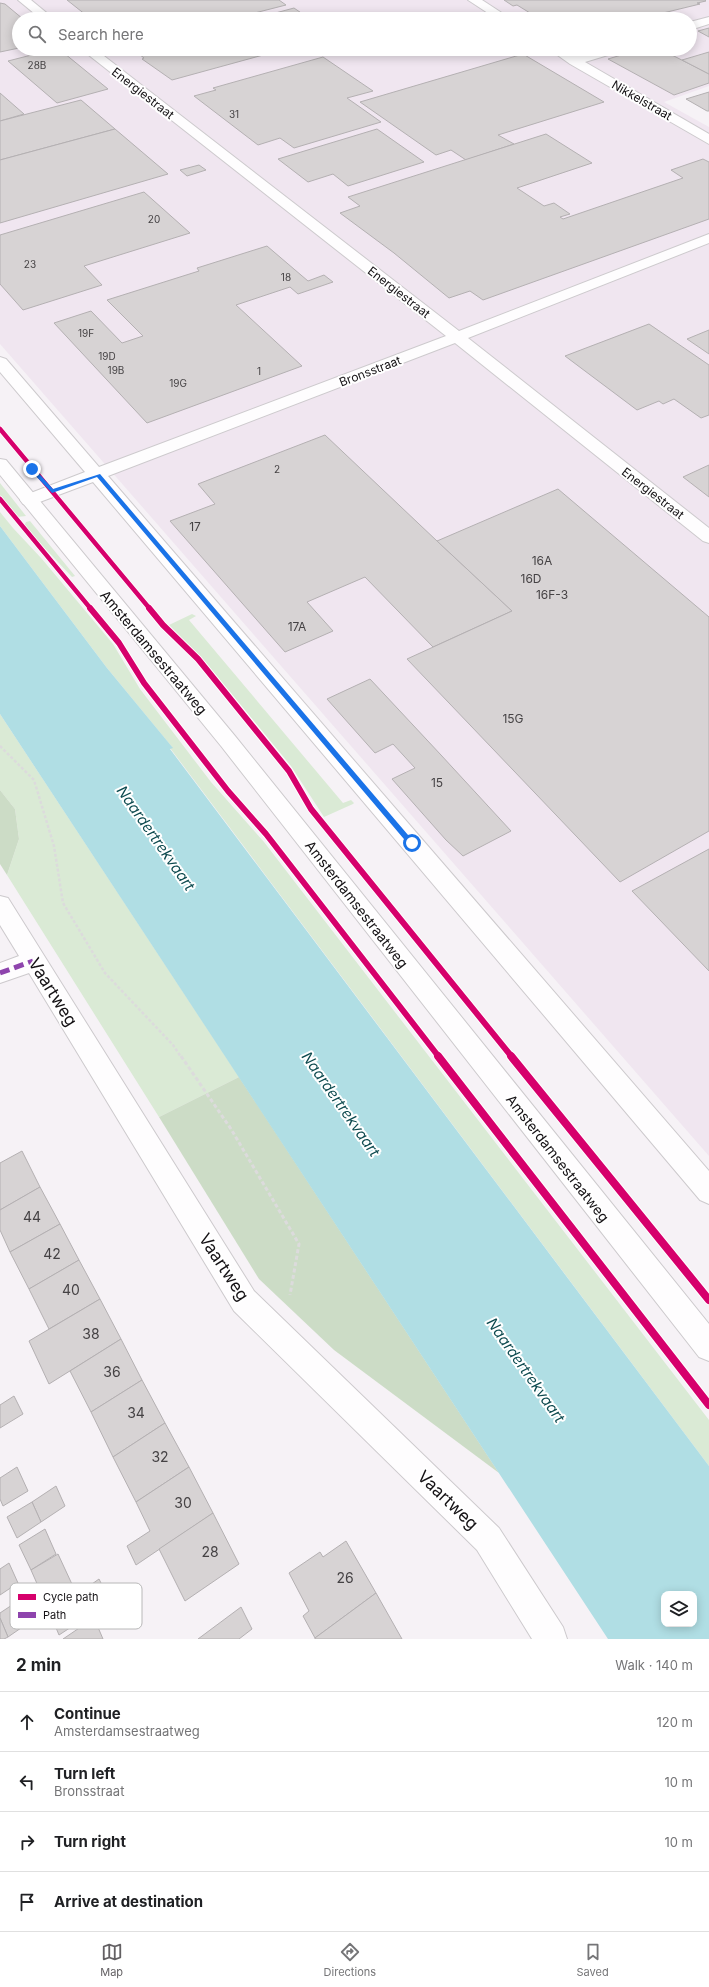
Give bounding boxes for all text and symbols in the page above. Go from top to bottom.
search box [12,12,697,56]
icon: search [26,23,48,45]
text: Search here [58,25,144,44]
house number: 28B [28,59,46,71]
street label: Energiestraat [109,64,177,122]
street label: Nikkelstraat [609,77,675,123]
house number: 31 [229,108,239,120]
house number: 20 [148,213,160,225]
house number: 23 [24,258,36,270]
street label: Energiestraat [365,263,433,321]
house number: 18 [281,271,291,283]
house number: 19F [78,327,94,339]
house number: 19D [98,350,116,362]
street label: Bronsstraat [337,352,403,390]
house number: 19B [108,364,124,376]
house number: 1 [257,365,261,377]
house number: 19G [169,377,187,389]
route end [23,460,41,478]
house number: 2 [274,463,280,475]
street label: Energiestraat [619,464,687,522]
house number: 17 [189,519,201,534]
house number: 16A [532,553,552,568]
house number: 16D [521,571,541,586]
street label: Amsterdamsestraatweg [97,586,211,718]
house number: 16F-3 [536,587,568,602]
house number: 17A [288,619,306,634]
house number: 15G [502,711,524,726]
house number: 15 [431,775,443,790]
water label: Naardertrekvaart [113,782,200,895]
route start [403,834,421,852]
street label: Amsterdamsestraatweg [302,837,412,971]
street label: Vaartweg [24,954,82,1030]
water label: Naardertrekvaart [298,1048,385,1161]
street label: Amsterdamsestraatweg [503,1091,613,1225]
house number: 44 [23,1208,41,1225]
street label: Vaartweg [195,1230,253,1304]
house number: 42 [43,1245,61,1262]
house number: 40 [62,1281,80,1298]
water label: Naardertrekvaart [483,1314,570,1427]
house number: 38 [82,1325,100,1342]
house number: 36 [103,1363,121,1380]
house number: 34 [127,1404,145,1421]
house number: 32 [151,1448,169,1465]
street label: Vaartweg [414,1466,482,1534]
house number: 30 [174,1494,192,1511]
house number: 28 [201,1543,219,1560]
house number: 26 [336,1569,354,1586]
legend [10,1583,142,1629]
text: Cycle path [43,1590,99,1604]
map controls [661,1591,697,1627]
button: layers [661,1591,697,1627]
text: Path [43,1608,66,1622]
text: 2 min [16,1655,61,1675]
text: Walk · 140 m [615,1657,693,1673]
text: Continue [54,1704,121,1723]
icon: ahead [16,1711,38,1733]
text: 120 m [657,1714,693,1730]
text: Amsterdamsestraatweg [54,1723,200,1739]
text: Turn left [54,1764,115,1783]
icon: left [16,1771,38,1793]
text: 10 m [664,1774,693,1790]
text: Bronsstraat [54,1783,124,1799]
icon: right [16,1831,38,1853]
text: Turn right [54,1832,126,1851]
text: 10 m [664,1834,693,1850]
icon: arrive [16,1891,38,1913]
text: Arrive at destination [54,1892,203,1911]
tab: Map [100,1941,123,1979]
tab: Directions [324,1941,376,1979]
tab: Saved [577,1941,609,1979]

